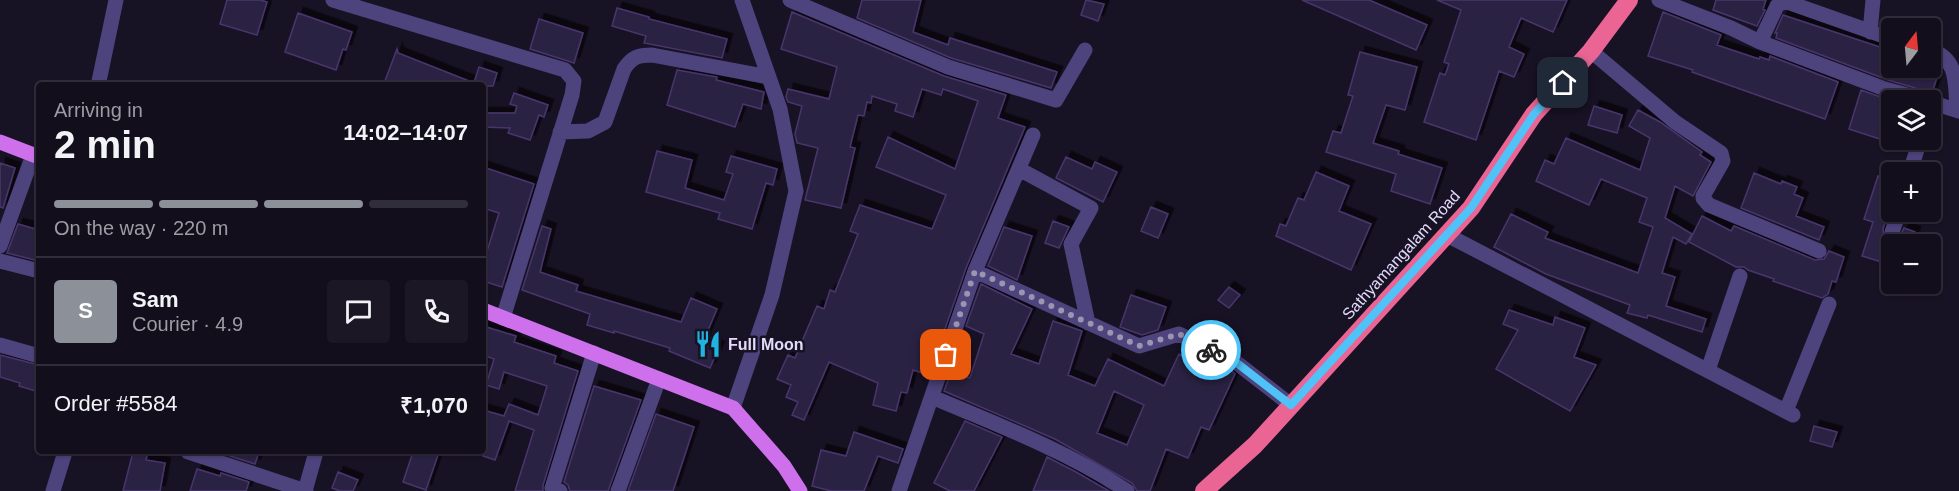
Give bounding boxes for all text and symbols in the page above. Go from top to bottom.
north arrow [1881,18,1941,78]
map controls [1881,18,1941,294]
pin [1537,57,1588,108]
icon: home [1546,66,1579,99]
button: layers [1881,90,1941,150]
text: Arriving in [54,99,143,121]
text: 14:02–14:07 [343,120,468,145]
text: 2 min [54,123,156,166]
button: + [1881,162,1941,222]
street label: Sathyamangalam Road [1339,187,1463,323]
text: On the way · 220 m [54,217,229,239]
button: − [1881,234,1941,294]
button: chat [327,280,390,343]
button: phone [405,280,468,343]
text: Sam [132,287,178,312]
text: S [78,298,93,323]
text: Courier · 4.9 [132,313,243,335]
courier [1181,320,1241,380]
restaurant icon: Full Moon [693,329,723,359]
pin [920,329,971,380]
icon: bike [1195,334,1228,367]
place label: Full Moon [728,336,804,353]
icon: bag [929,338,962,371]
text: Order #5584 [54,391,178,416]
text: ₹1,070 [400,393,468,418]

